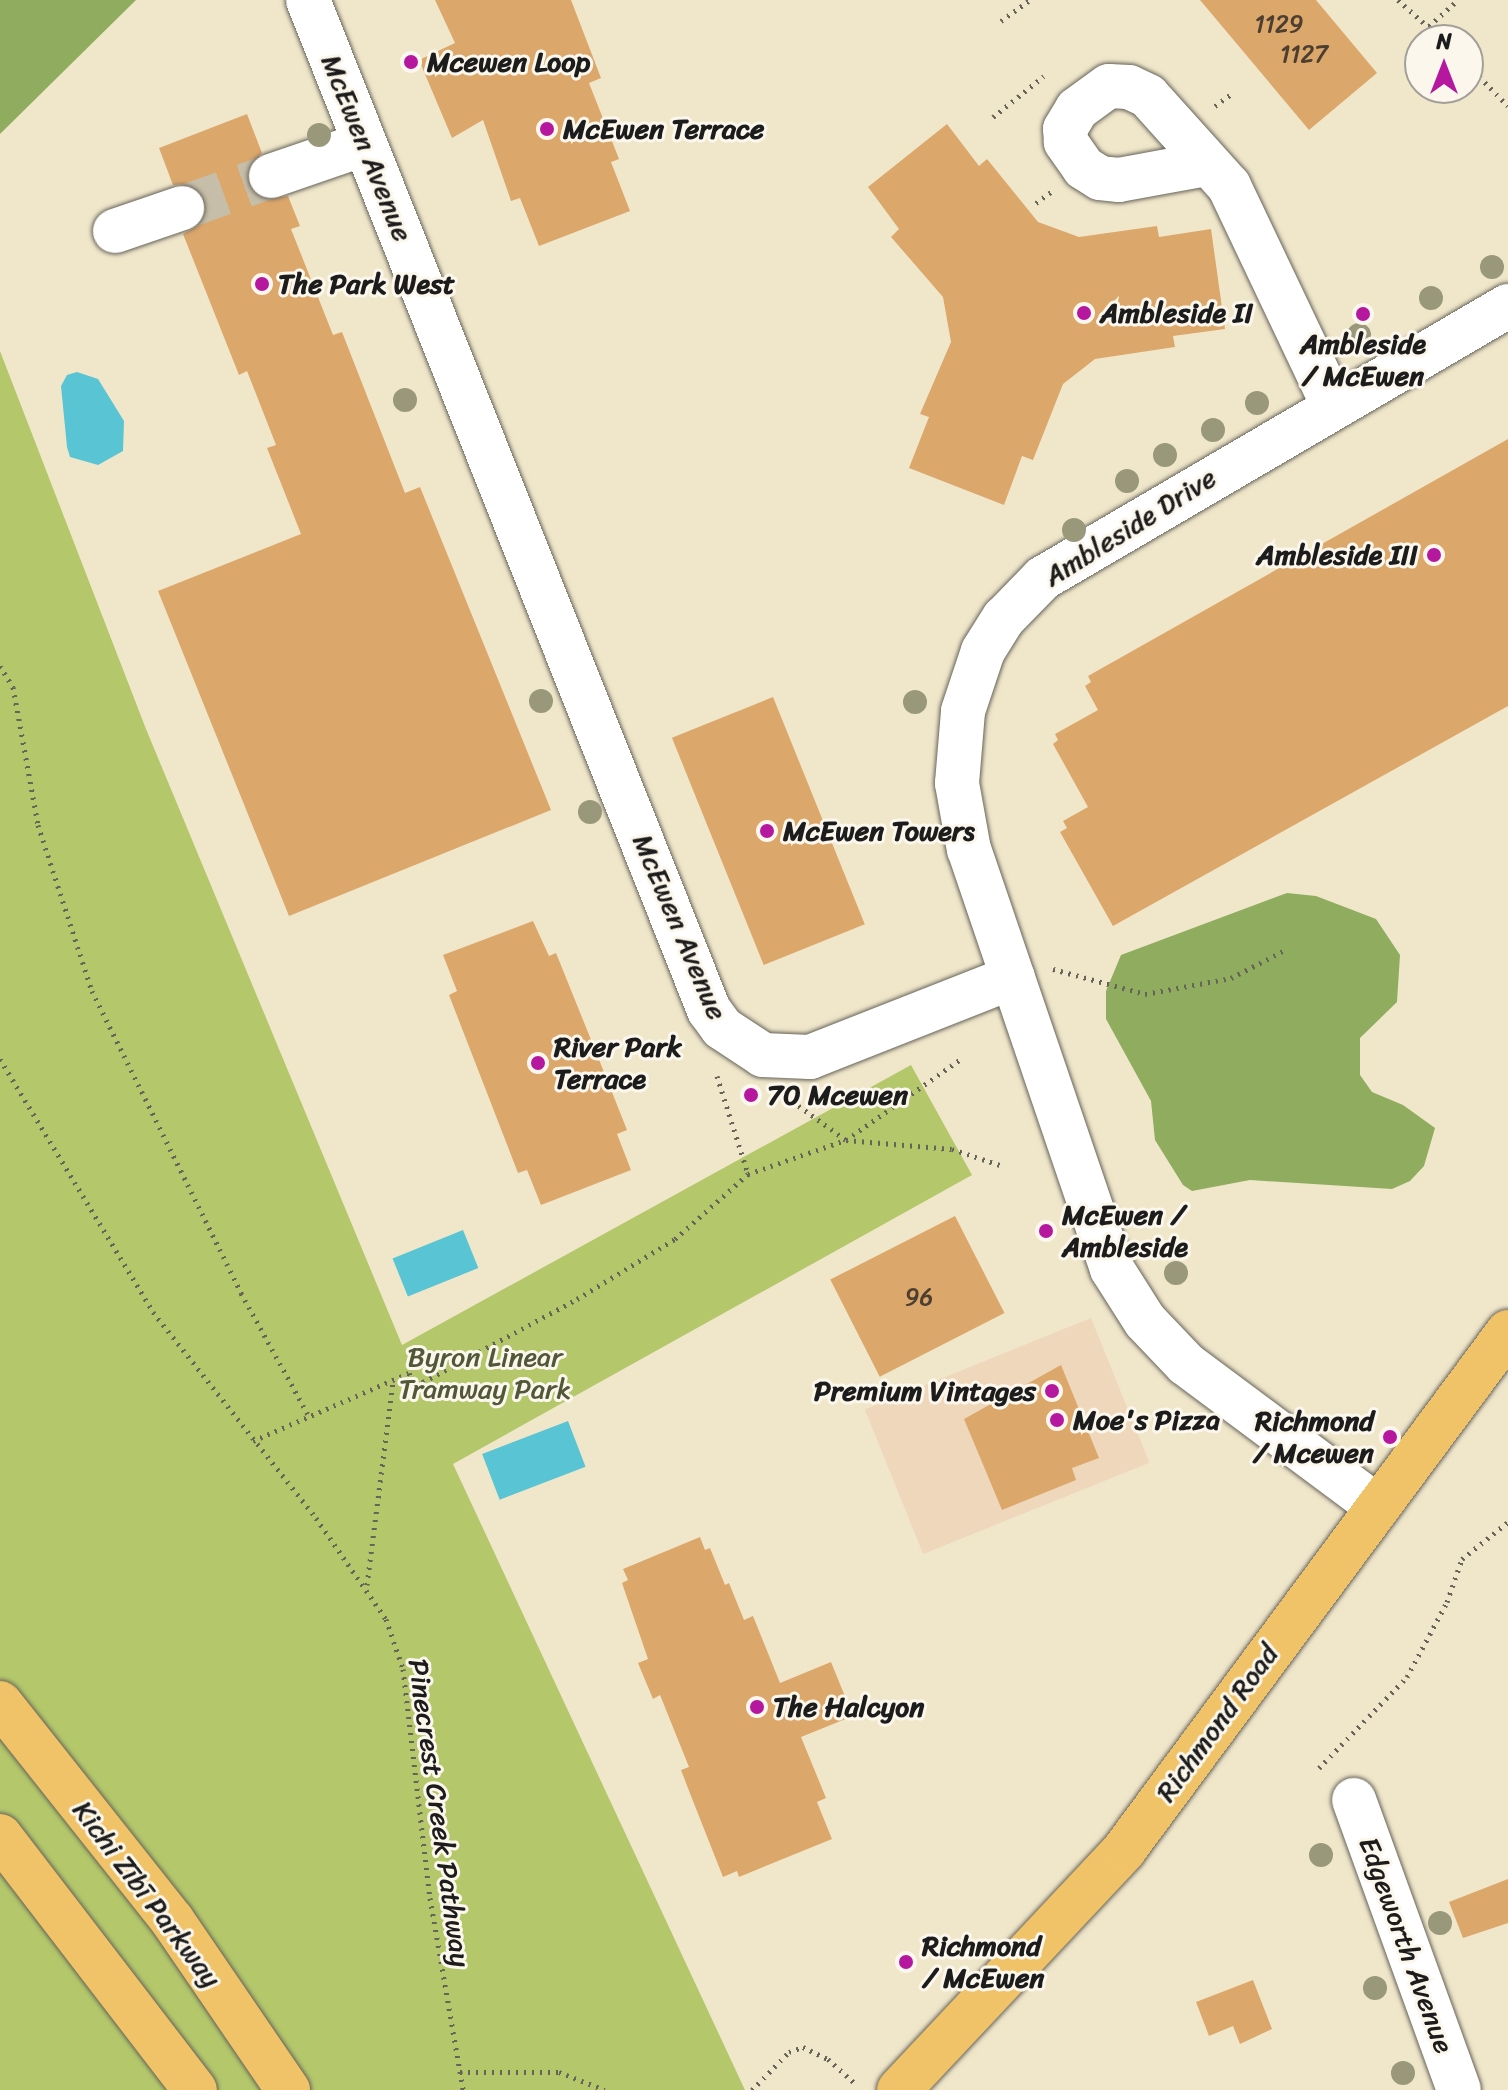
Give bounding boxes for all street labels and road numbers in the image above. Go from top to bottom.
street label: McEwen Avenue [314,50,420,246]
street label: Ambleside Drive [1038,461,1222,593]
street label: McEwen Avenue [626,829,734,1025]
street label: Richmond Road [1149,1638,1285,1808]
street label: Pinecrest Creek Pathway [401,1657,477,1969]
street label: Kichi Zībī Parkway [65,1793,229,1995]
street label: Edgeworth Avenue [1351,1832,1461,2058]

